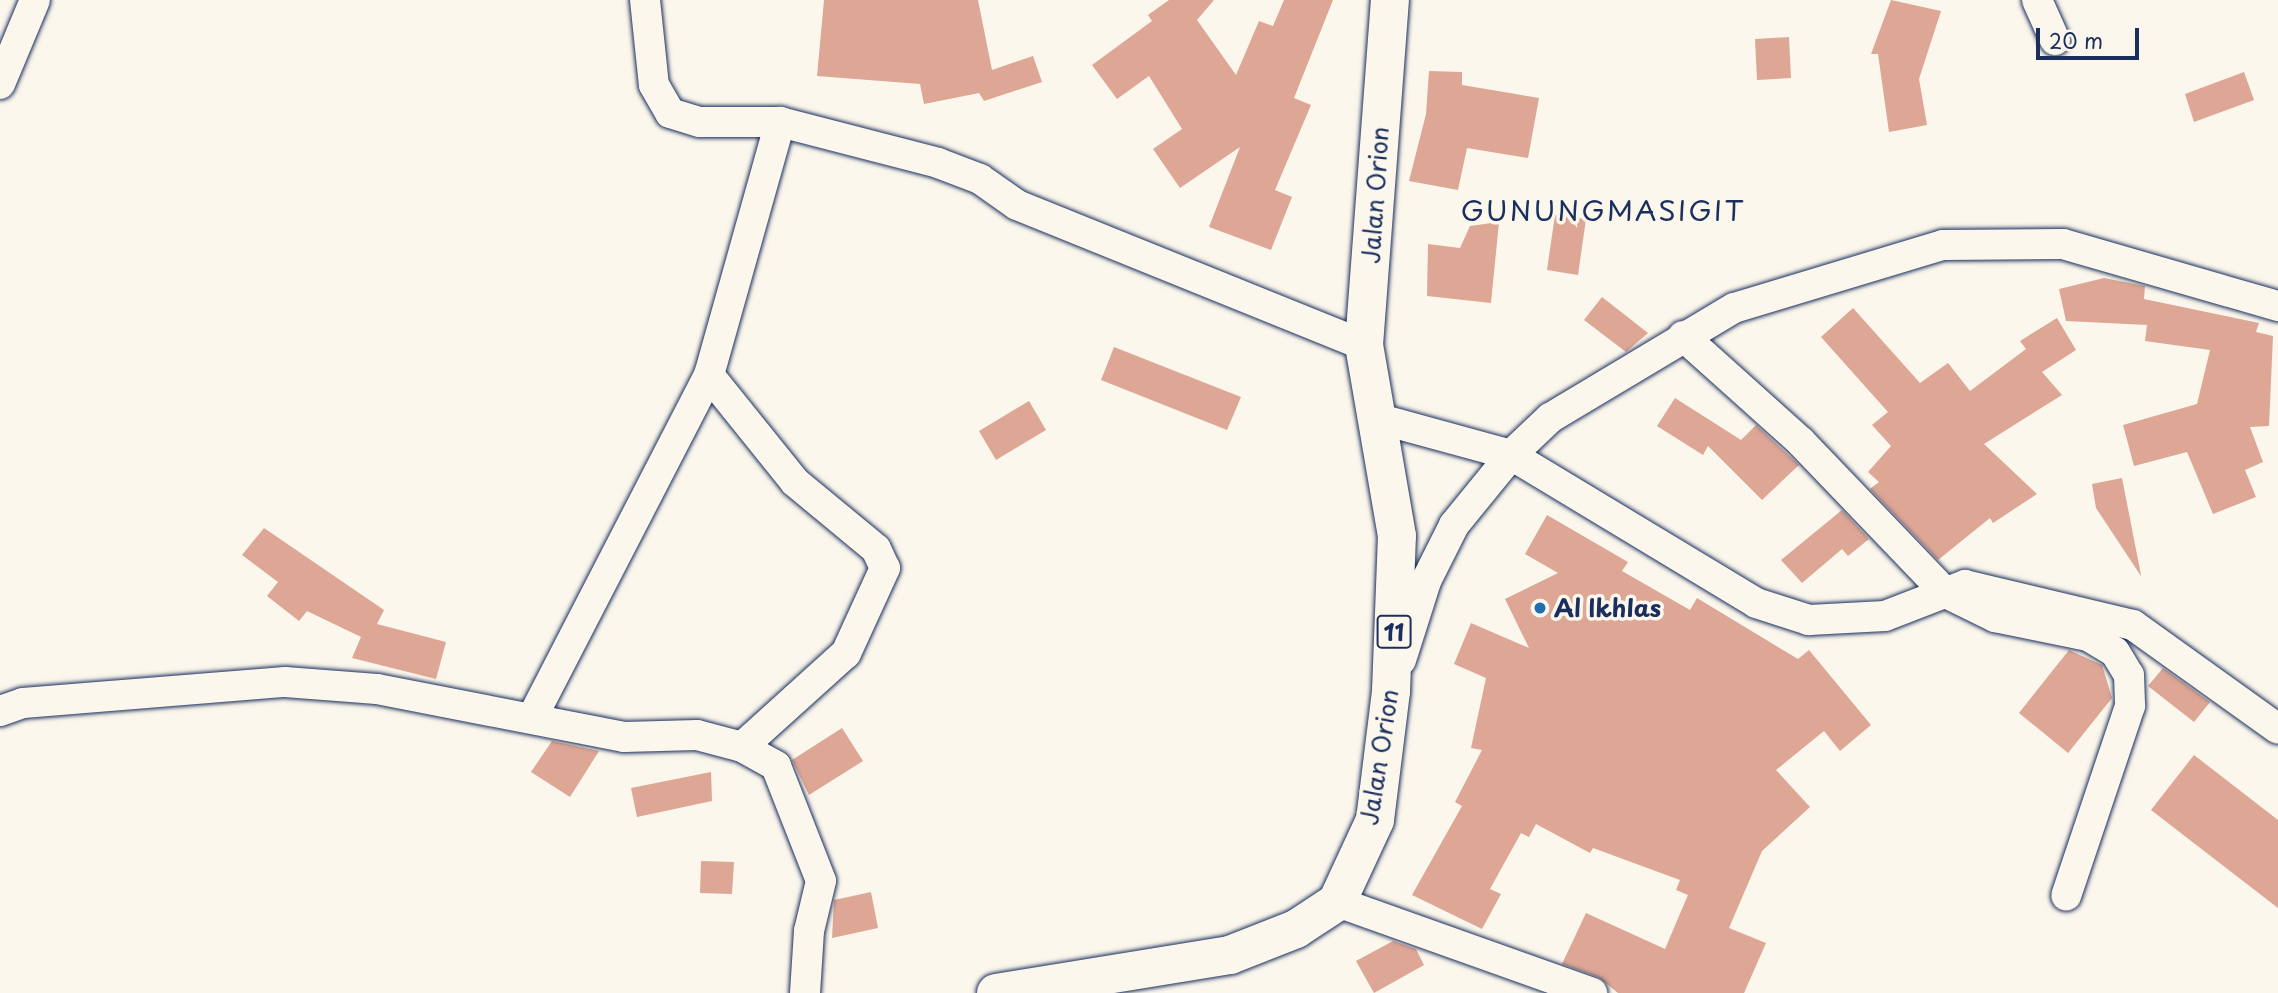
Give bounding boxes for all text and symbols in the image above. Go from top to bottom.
scale bar [2040,14,2143,58]
text: 20 m [2049,24,2103,56]
street label: Jalan Orion [1356,125,1394,265]
district label: GUNUNGMASIGIT [1462,193,1744,227]
place label: Al Ikhlas [1554,594,1661,622]
marker: Al Ikhlas [1532,600,1548,616]
road number: 11 [1376,612,1412,652]
street label: Jalan Orion [1354,686,1404,828]

